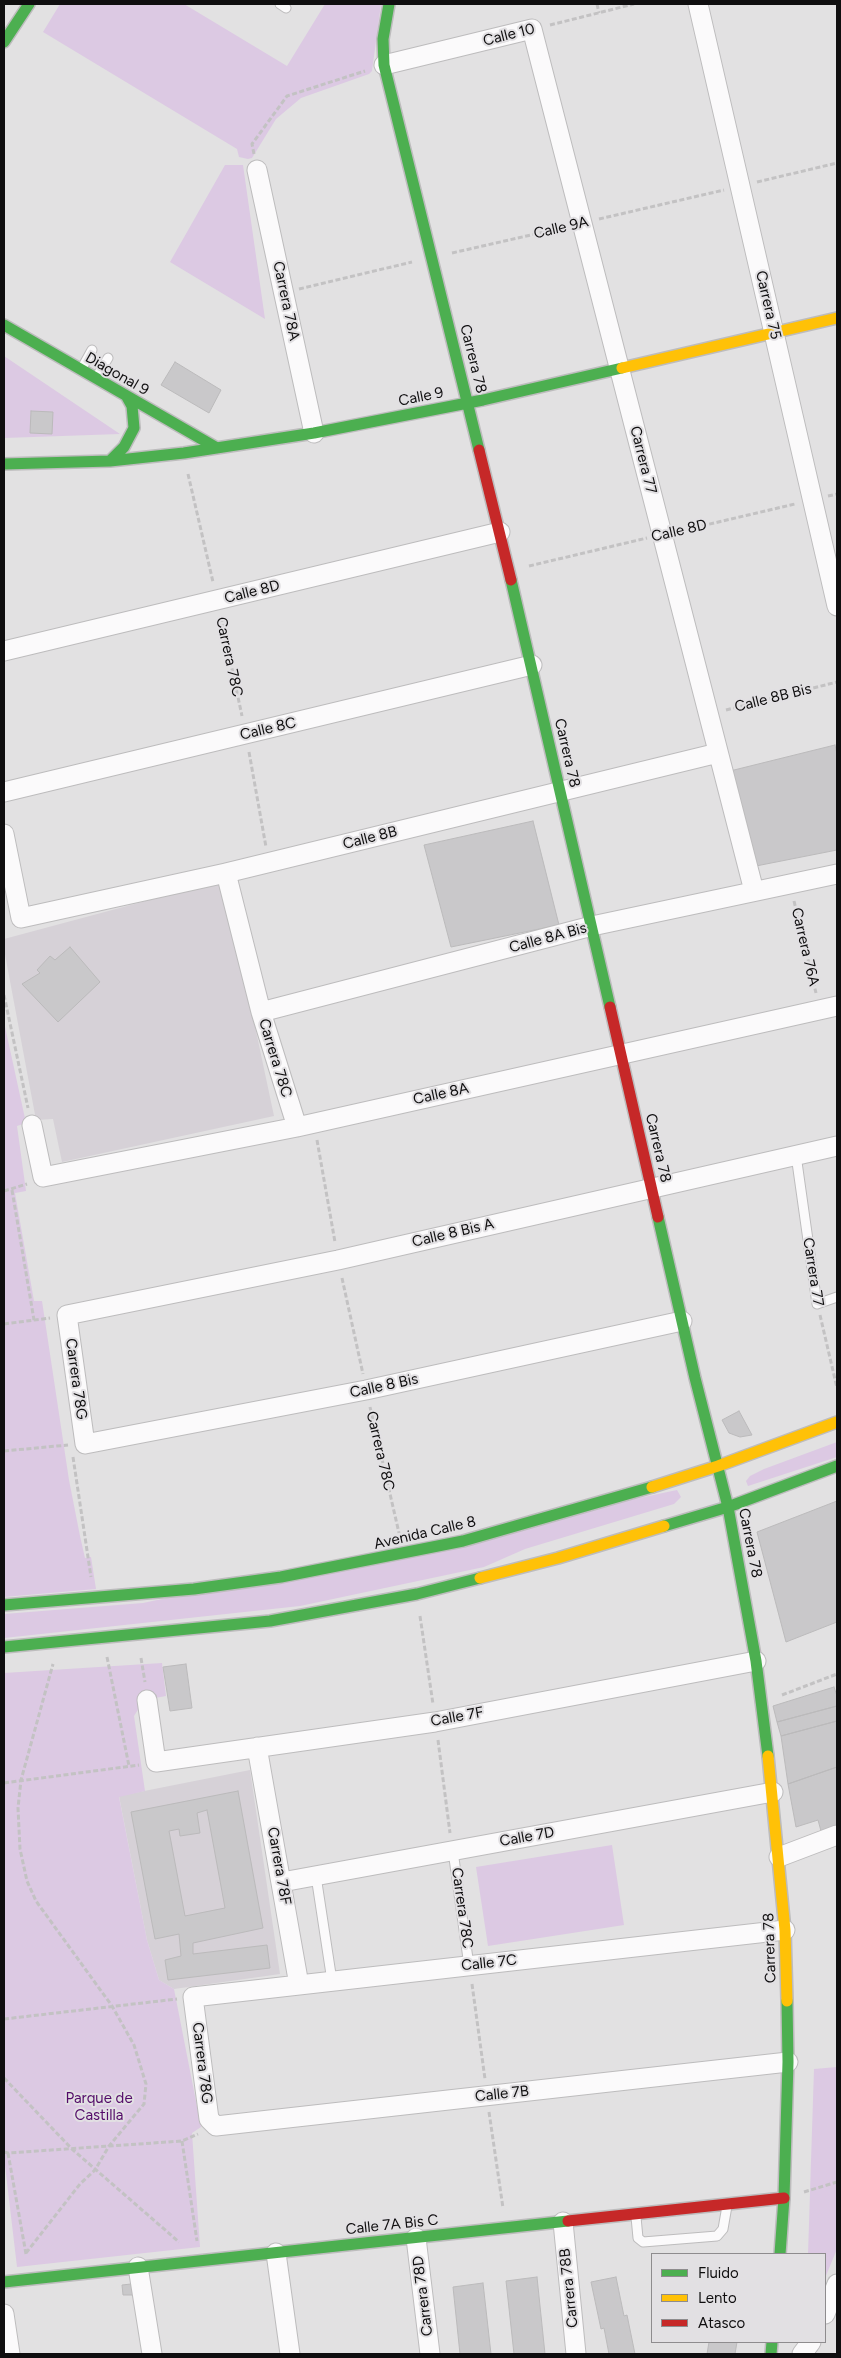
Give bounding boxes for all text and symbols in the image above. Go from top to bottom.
street label: Calle 10 [481,20,537,50]
street label: Calle 9A [532,213,590,243]
street label: Carrera 78A [269,260,303,342]
street label: Carrera 75 [751,269,785,341]
street label: Carrera 78 [456,323,490,395]
street label: Diagonal 9 [82,349,152,399]
street label: Calle 9 [397,384,445,410]
street label: Carrera 77 [626,424,660,496]
street label: Calle 8D [649,516,709,546]
street label: Calle 8D [222,576,282,608]
street label: Carrera 78C [212,615,246,699]
street label: Calle 8B Bis [733,680,813,716]
street label: Calle 8C [238,714,298,744]
street label: Carrera 78 [550,717,584,789]
street label: Calle 8B [341,823,399,853]
street label: Carrera 76A [787,906,823,988]
street label: Calle 8A Bis [507,919,589,957]
street label: Carrera 78C [255,1016,295,1100]
street label: Calle 8A [412,1079,470,1109]
street label: Carrera 78 [641,1112,675,1184]
street label: Calle 8 Bis A [410,1215,496,1251]
street label: Carrera 77 [799,1236,827,1308]
street label: Carrera 78G [61,1337,91,1421]
street label: Calle 8 Bis [348,1370,420,1402]
street label: Carrera 78C [362,1409,398,1493]
street label: Carrera 78 [734,1507,766,1579]
street label: Avenida Calle 8 [372,1513,478,1553]
street label: Calle 7F [429,1704,485,1730]
street label: Calle 7D [498,1823,556,1851]
street label: Carrera 78F [263,1826,295,1906]
street label: Carrera 78C [447,1866,477,1950]
street label: Carrera 78 [760,1912,780,1984]
street label: Calle 7C [460,1951,518,1975]
street label: Carrera 78G [188,2021,216,2105]
street label: Calle 7B [474,2082,530,2106]
park label: Parque de Castilla [65,2090,133,2125]
street label: Calle 7A Bis C [345,2211,439,2239]
street label: Carrera 78B [556,2247,582,2329]
legend [651,2253,826,2343]
street label: Carrera 78D [409,2255,437,2337]
text: Fluido [698,2264,739,2282]
text: Lento [698,2289,737,2307]
text: Atasco [698,2314,745,2332]

